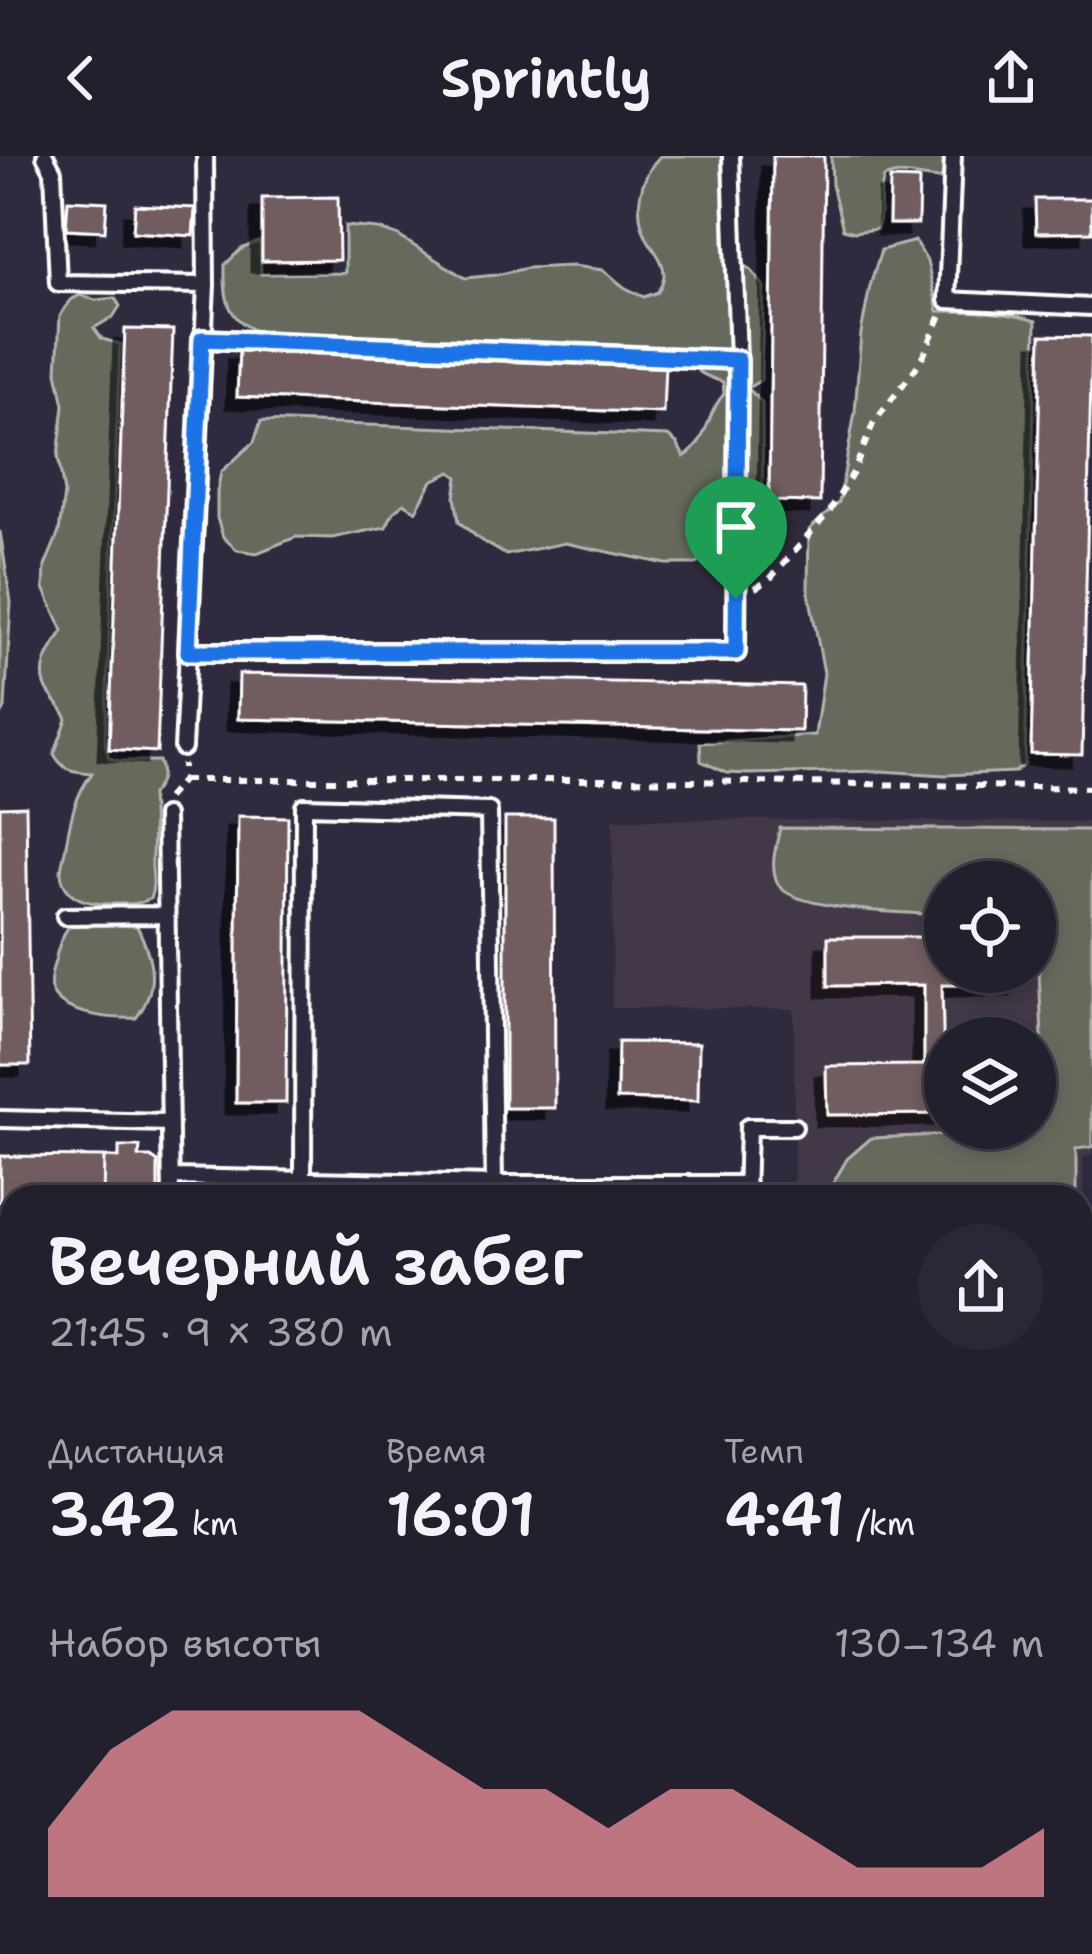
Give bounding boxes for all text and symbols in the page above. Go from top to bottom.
text: Sprintly [440,42,652,114]
icon: back [48,45,114,111]
icon: share [978,45,1044,111]
pin [685,476,787,599]
icon: arrive [703,494,769,560]
map controls [924,861,1056,1149]
button: locate [924,861,1056,993]
button: layers [924,1017,1056,1149]
text: Вечерний забег [48,1217,583,1305]
button: share [918,1224,1044,1350]
text: 21:45 · 9 × 380 m [48,1306,393,1358]
text: Дистанция [48,1429,225,1474]
text: Время [386,1429,487,1474]
text: Темп [724,1429,804,1474]
text: 3.42 [48,1474,180,1554]
text: 16:01 [386,1474,535,1554]
text: 4:41 [724,1474,845,1554]
text: km [180,1501,238,1546]
text: /km [845,1501,915,1546]
text: Набор высоты [48,1617,322,1669]
text: 130–134 m [834,1617,1044,1669]

